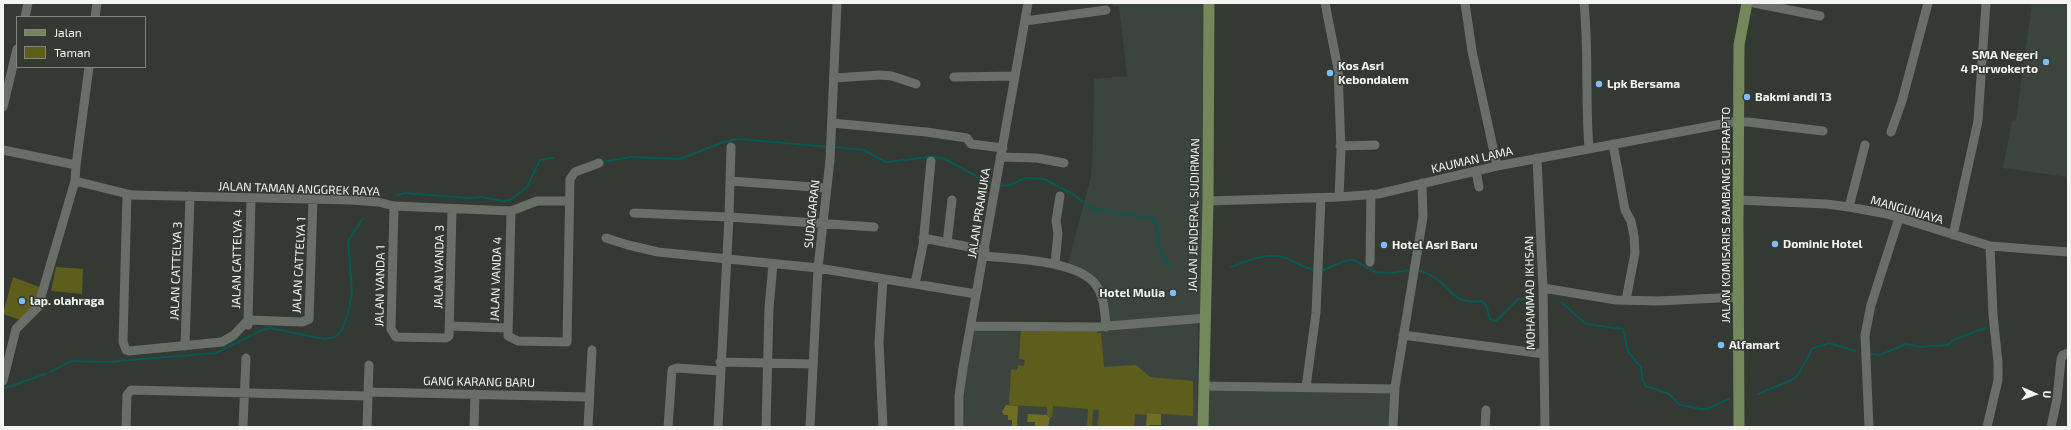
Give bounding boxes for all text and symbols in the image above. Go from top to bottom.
legend [16,16,146,68]
text: Jalan [54,25,82,39]
text: Taman [54,45,91,59]
place label: SMA Negeri 4 Purwokerto [1961,48,2038,76]
marker: SMA Negeri 4 Purwokerto [2041,57,2051,67]
place label: Kos Asri Kebondalem [1338,59,1409,87]
marker: Kos Asri Kebondalem [1325,68,1335,78]
place label: Lpk Bersama [1607,77,1680,91]
marker: Lpk Bersama [1594,79,1604,89]
place label: Bakmi andi 13 [1755,90,1832,104]
marker: Bakmi andi 13 [1742,92,1752,102]
street label: JALAN KOMISARIS BAMBANG SUPRAPTO [1719,107,1733,323]
street label: JALAN JENDERAL SUDIRMAN [1185,138,1203,292]
street label: KAUMAN LAMA [1430,144,1514,176]
street label: JALAN PRAMUKA [965,167,993,259]
street label: JALAN TAMAN ANGGREK RAYA [218,179,380,199]
street label: SUDAGARAN [801,179,823,249]
street label: MANGUNJAYA [1869,193,1945,227]
street label: JALAN CATTELYA 4 [229,209,245,309]
street label: JALAN CATTELYA 1 [289,216,309,314]
street label: JALAN CATTELYA 3 [167,221,185,321]
street label: JALAN VANDA 3 [431,225,447,309]
street label: JALAN VANDA 4 [487,236,505,322]
street label: MOHAMMAD IKHSAN [1522,236,1538,350]
place label: Dominic Hotel [1783,237,1862,251]
place label: Hotel Asri Baru [1392,238,1478,252]
marker: Dominic Hotel [1770,239,1780,249]
marker: Hotel Asri Baru [1379,240,1389,250]
street label: JALAN VANDA 1 [372,245,388,327]
place label: Hotel Mulia [1099,286,1165,300]
marker: Hotel Mulia [1168,288,1178,298]
place label: lap. olahraga [30,294,104,308]
marker: lap. olahraga [17,296,27,306]
place label: Alfamart [1729,338,1780,352]
marker: Alfamart [1716,340,1726,350]
street label: GANG KARANG BARU [423,374,535,390]
north arrow [2015,374,2055,414]
text: U [2041,390,2054,398]

